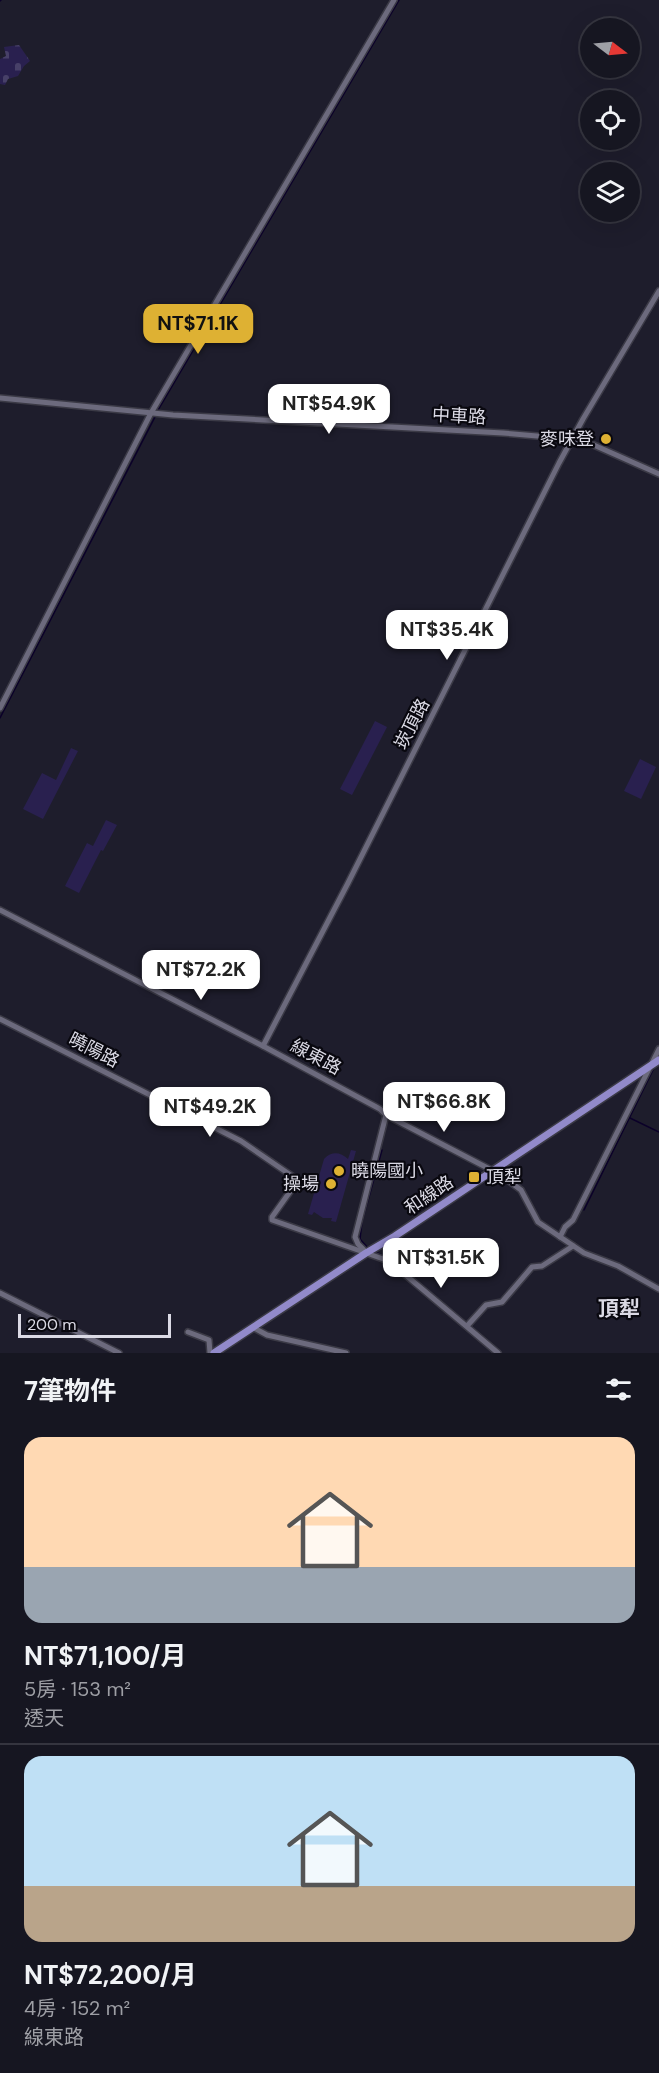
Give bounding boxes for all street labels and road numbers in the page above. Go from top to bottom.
street label: 中車路 [431,403,487,429]
street label: 崁頂路 [389,694,435,754]
street label: 曉陽路 [64,1027,124,1073]
street label: 線東路 [287,1034,345,1080]
street label: 和線路 [400,1170,458,1220]

